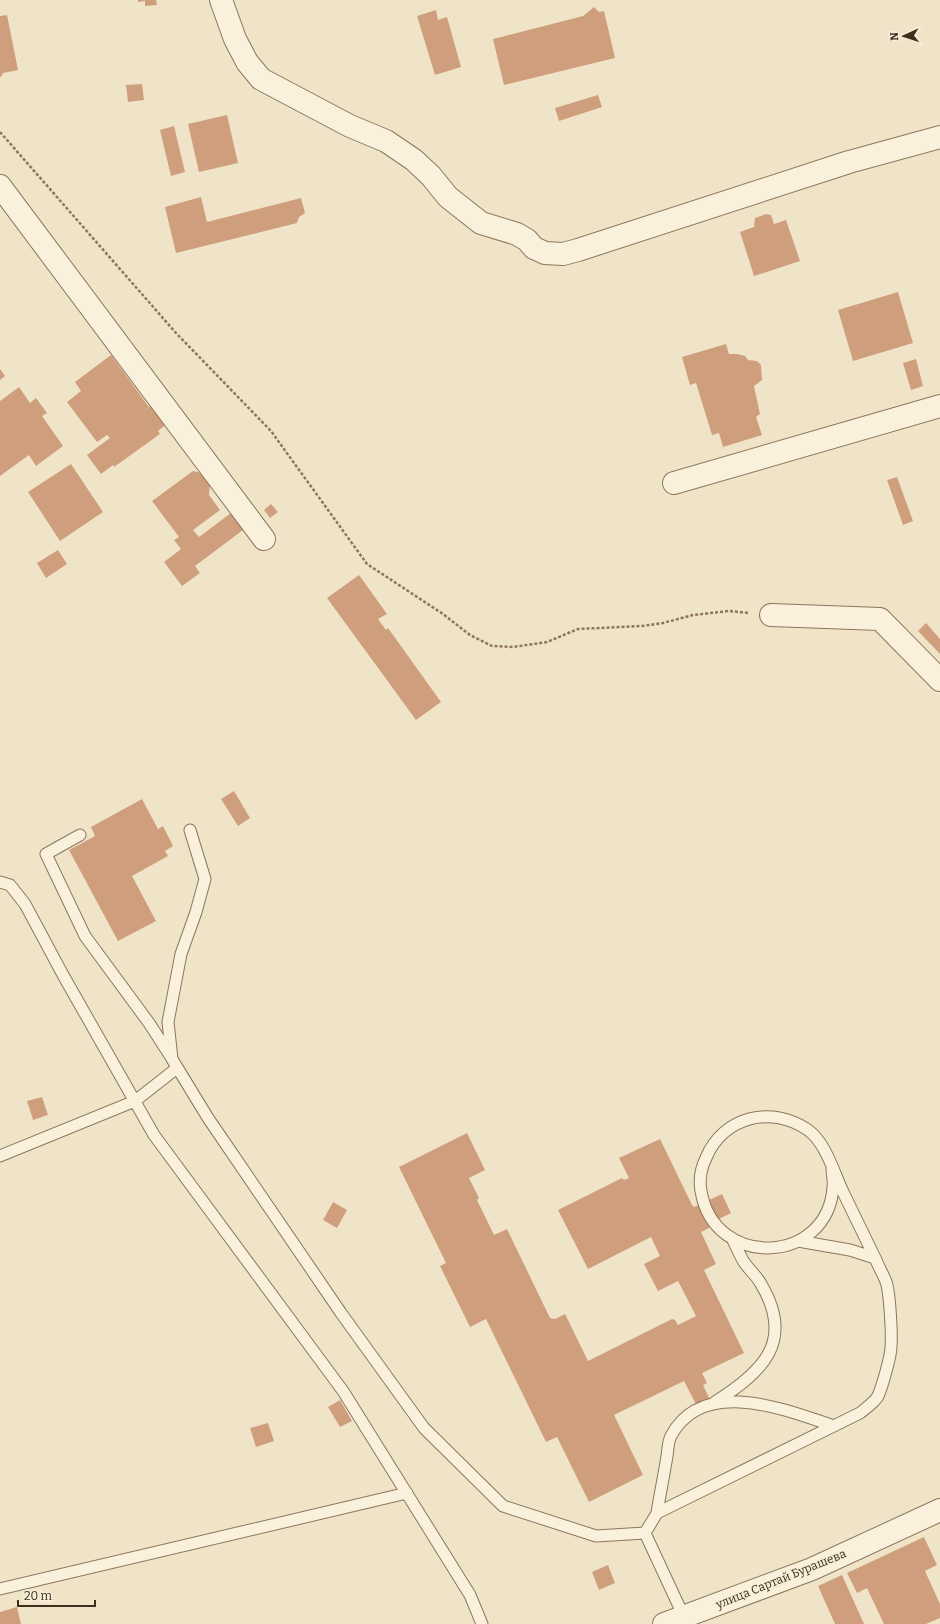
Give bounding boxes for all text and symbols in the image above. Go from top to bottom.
north arrow [884,16,924,56]
text: N [888,31,901,41]
street label: улица Сартай Бурашева [713,1546,849,1612]
scale bar [18,1582,95,1608]
text: 20 m [24,1589,53,1603]

